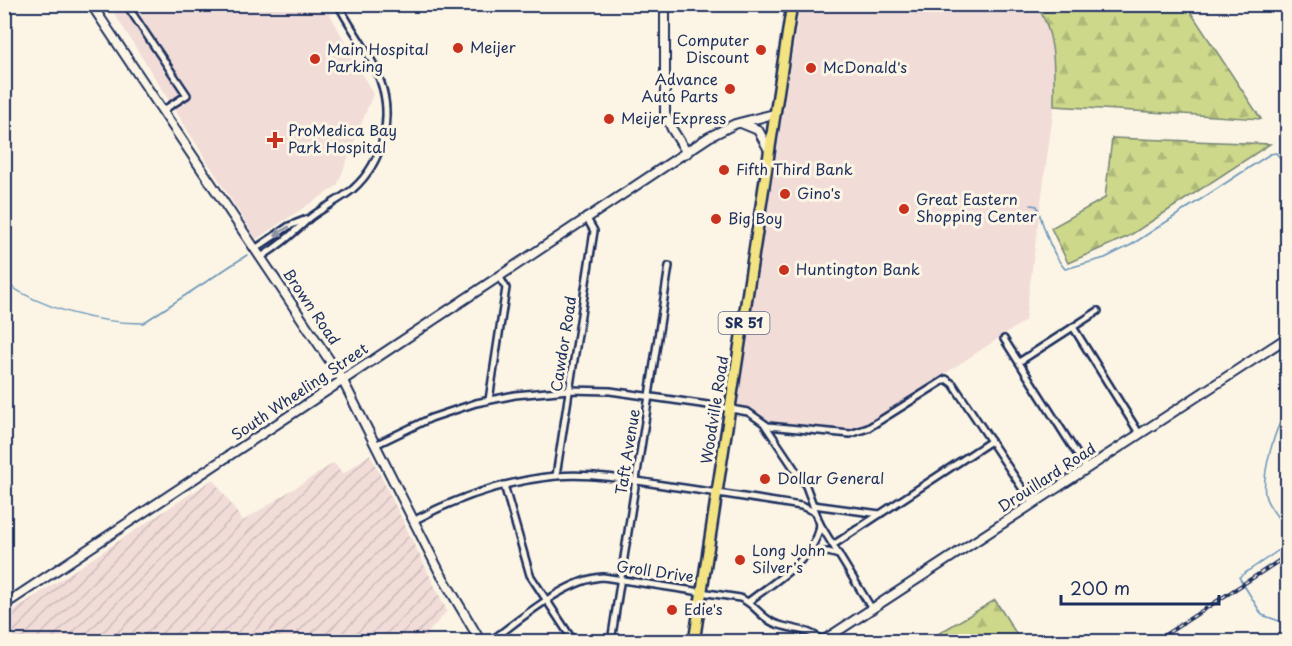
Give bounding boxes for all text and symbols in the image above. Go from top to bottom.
place label: Computer Discount [677,28,749,68]
place label: Meijer [470,35,516,58]
place label: Main Hospital Parking [327,37,429,77]
marker: Meijer [451,41,465,55]
marker: Computer Discount [754,43,768,57]
marker: Main Hospital Parking [308,52,322,66]
place label: McDonald's [823,55,907,78]
marker: McDonald's [804,61,818,75]
place label: Advance Auto Parts [642,67,718,107]
marker: Advance Auto Parts [723,82,737,96]
place label: Meijer Express [621,106,726,129]
marker: Meijer Express [602,112,616,126]
place label: ProMedica Bay Park Hospital [288,118,397,158]
marker: ProMedica Bay Park Hospital [266,131,284,149]
place label: Fifth Third Bank [736,157,853,180]
marker: Fifth Third Bank [717,163,731,177]
place label: Gino's [797,181,841,204]
marker: Gino's [778,187,792,201]
place label: Great Eastern Shopping Center [916,187,1037,227]
marker: Great Eastern Shopping Center [897,202,911,216]
place label: Big Boy [728,206,782,229]
marker: Big Boy [709,212,723,226]
one-way arrow [274,225,290,236]
place label: Huntington Bank [796,257,920,280]
street label: Brown Road [278,263,346,349]
marker: Huntington Bank [777,263,791,277]
street label: Cawdor Road [544,294,581,393]
road number: SR 51 [718,312,770,334]
street label: South Wheeling Street [226,336,372,445]
street label: Woodville Road [694,354,733,465]
street label: Taft Avenue [608,407,645,496]
street label: Drouillard Road [993,436,1100,517]
place label: Dollar General [777,466,884,489]
marker: Dollar General [758,472,772,486]
place label: Long John Silver's [752,538,826,578]
marker: Long John Silver's [733,553,747,567]
street label: Groll Drive [615,554,695,587]
scale bar [1061,568,1218,606]
text: 200 m [1070,574,1130,601]
place label: Edie's [684,597,723,620]
marker: Edie's [665,603,679,617]

